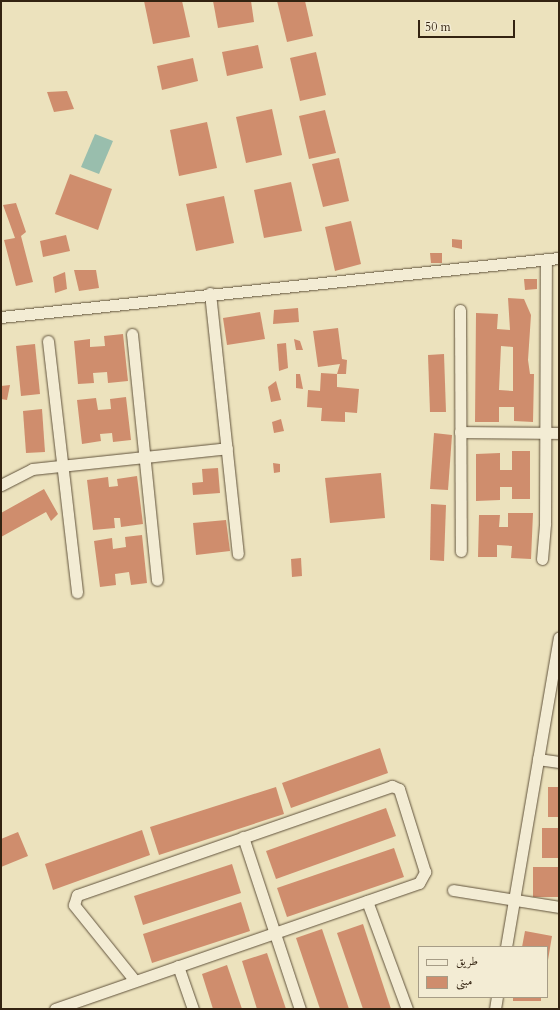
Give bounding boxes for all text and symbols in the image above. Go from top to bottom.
scale bar [420,12,517,38]
text: 50 m [425,19,451,35]
legend [418,946,548,998]
text: طريق [456,953,478,969]
text: مبنى [456,973,472,989]

